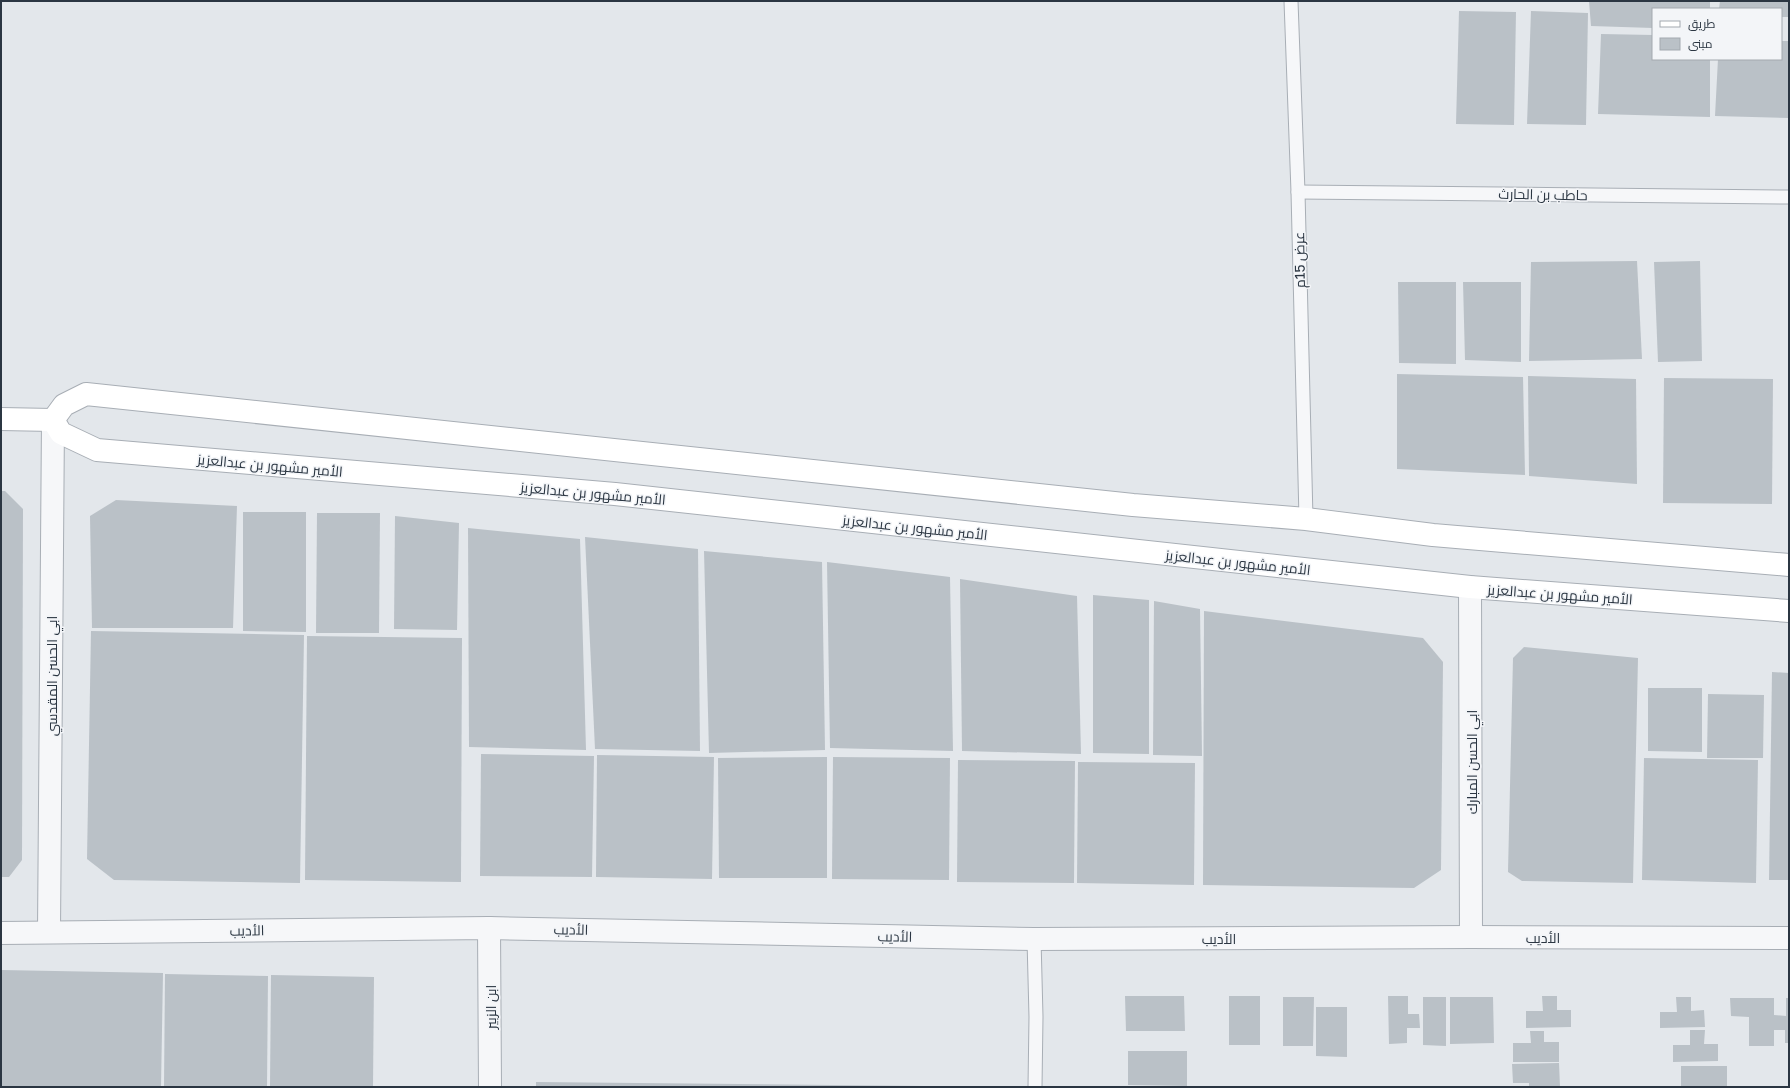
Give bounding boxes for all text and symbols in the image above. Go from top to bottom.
legend [1652,8,1782,60]
text: طريق [1688,16,1716,31]
text: مبنى [1688,36,1713,51]
street label: حاطب بن الحارث [1498,185,1588,203]
street label: عرض 15م [1290,232,1310,288]
street label: الأمير مشهور بن عبدالعزيز [196,450,343,480]
street label: الأمير مشهور بن عبدالعزيز [519,478,666,508]
street label: الأمير مشهور بن عبدالعزيز [841,511,988,543]
street label: الأمير مشهور بن عبدالعزيز [1164,546,1311,578]
street label: الأمير مشهور بن عبدالعزيز [1486,580,1633,608]
street label: ابي الحسن المقدسي [43,616,64,736]
street label: ابي الحسن المبارك [1463,710,1484,814]
street label: الأديب [553,920,589,938]
street label: الأديب [229,921,265,939]
street label: الأديب [877,927,913,945]
street label: الأديب [1526,929,1560,946]
street label: الأديب [1202,930,1236,947]
street label: ابن الزبير [482,985,499,1030]

